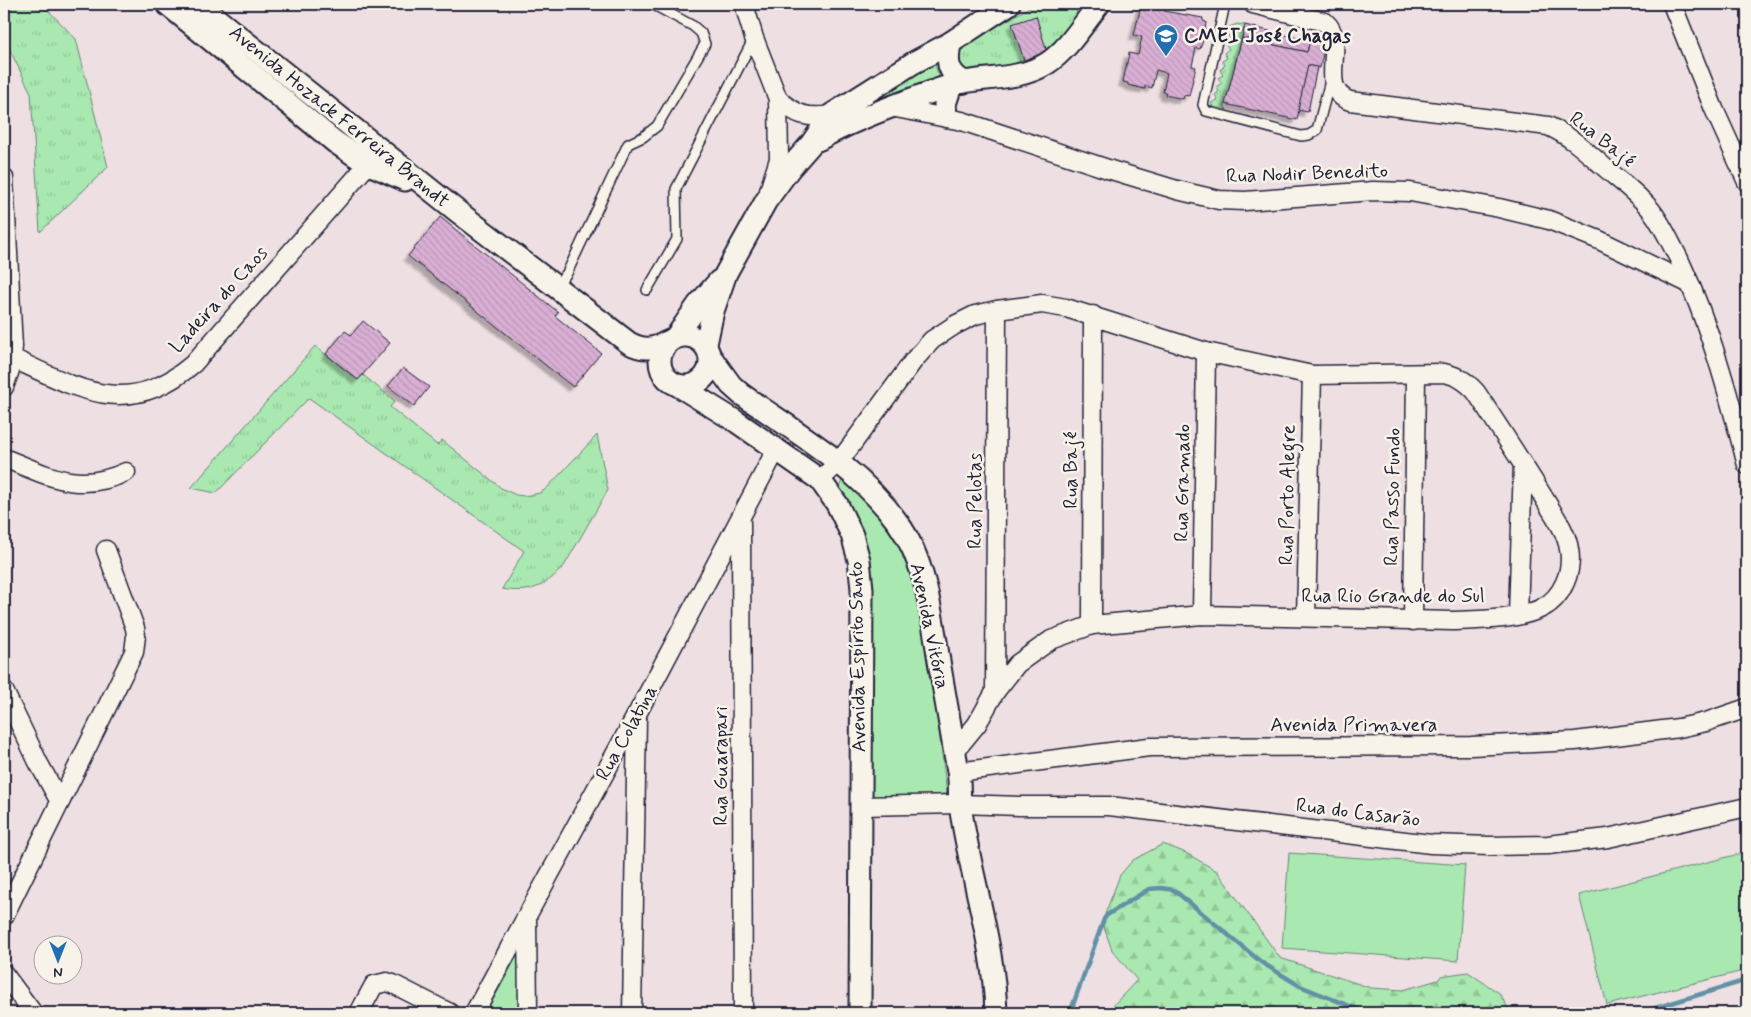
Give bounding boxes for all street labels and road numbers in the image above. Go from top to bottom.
street label: Avenida Hozack Ferreira Brandt [223,19,455,215]
street label: Rua Bajé [1563,106,1641,174]
street label: Rua Nodir Benedito [1226,158,1388,190]
street label: Ladeira do Caos [164,240,275,359]
street label: Rua Gramado [1168,424,1198,542]
street label: Rua Porto Alegre [1273,424,1305,566]
street label: Rua Passo Fundo [1378,428,1408,566]
street label: Rua Bajé [1058,431,1085,509]
street label: Rua Pelotas [962,453,989,549]
street label: Avenida Vitória [902,560,956,692]
street label: Avenida Espírito Santo [843,561,873,753]
street label: Rua Rio Grande do Sul [1301,583,1485,610]
street label: Rua Colatina [590,680,664,786]
street label: Rua Guarapari [708,706,735,826]
street label: Avenida Primavera [1270,712,1438,739]
street label: Rua do Casarão [1294,792,1422,834]

